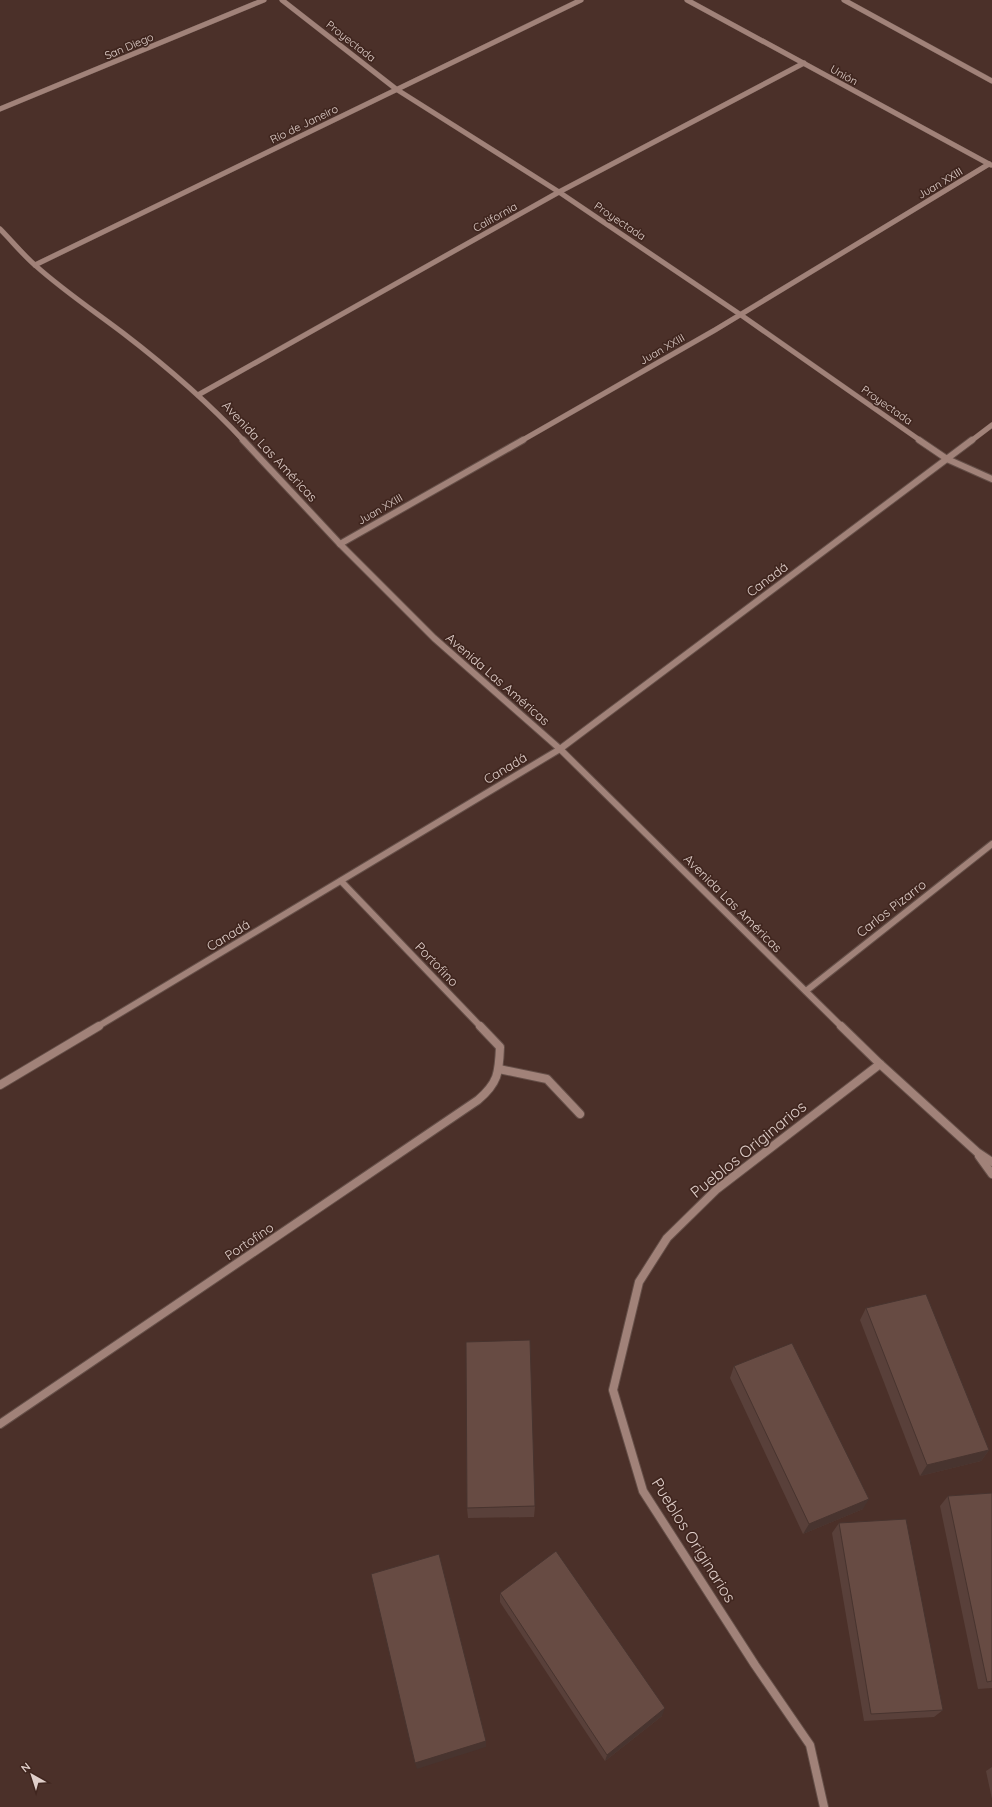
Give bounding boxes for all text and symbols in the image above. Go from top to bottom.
street label: Proyectada [323,17,379,65]
street label: San Diego [102,29,156,63]
street label: Unión [828,62,860,88]
street label: Río de Janeiro [268,101,341,146]
street label: Juan XXIII [915,164,965,202]
street label: California [470,199,520,235]
street label: Proyectada [592,199,648,243]
street label: Juan XXIII [637,330,687,368]
street label: Proyectada [859,382,915,428]
street label: Avenida Las Américas [219,397,321,505]
street label: Juan XXIII [355,490,405,528]
street label: Canadá [743,558,791,600]
street label: Avenida Las Américas [443,630,553,728]
street label: Canadá [481,749,529,787]
street label: Avenida Las Américas [681,851,785,955]
street label: Carlos Pizarro [853,876,929,940]
street label: Canadá [204,916,252,954]
street label: Portofino [412,938,462,990]
street label: Pueblos Originarios [686,1096,810,1202]
street label: Portofino [222,1219,277,1263]
street label: Pueblos Originarios [648,1474,740,1606]
north arrow [12,1755,52,1795]
text: N [18,1759,33,1775]

